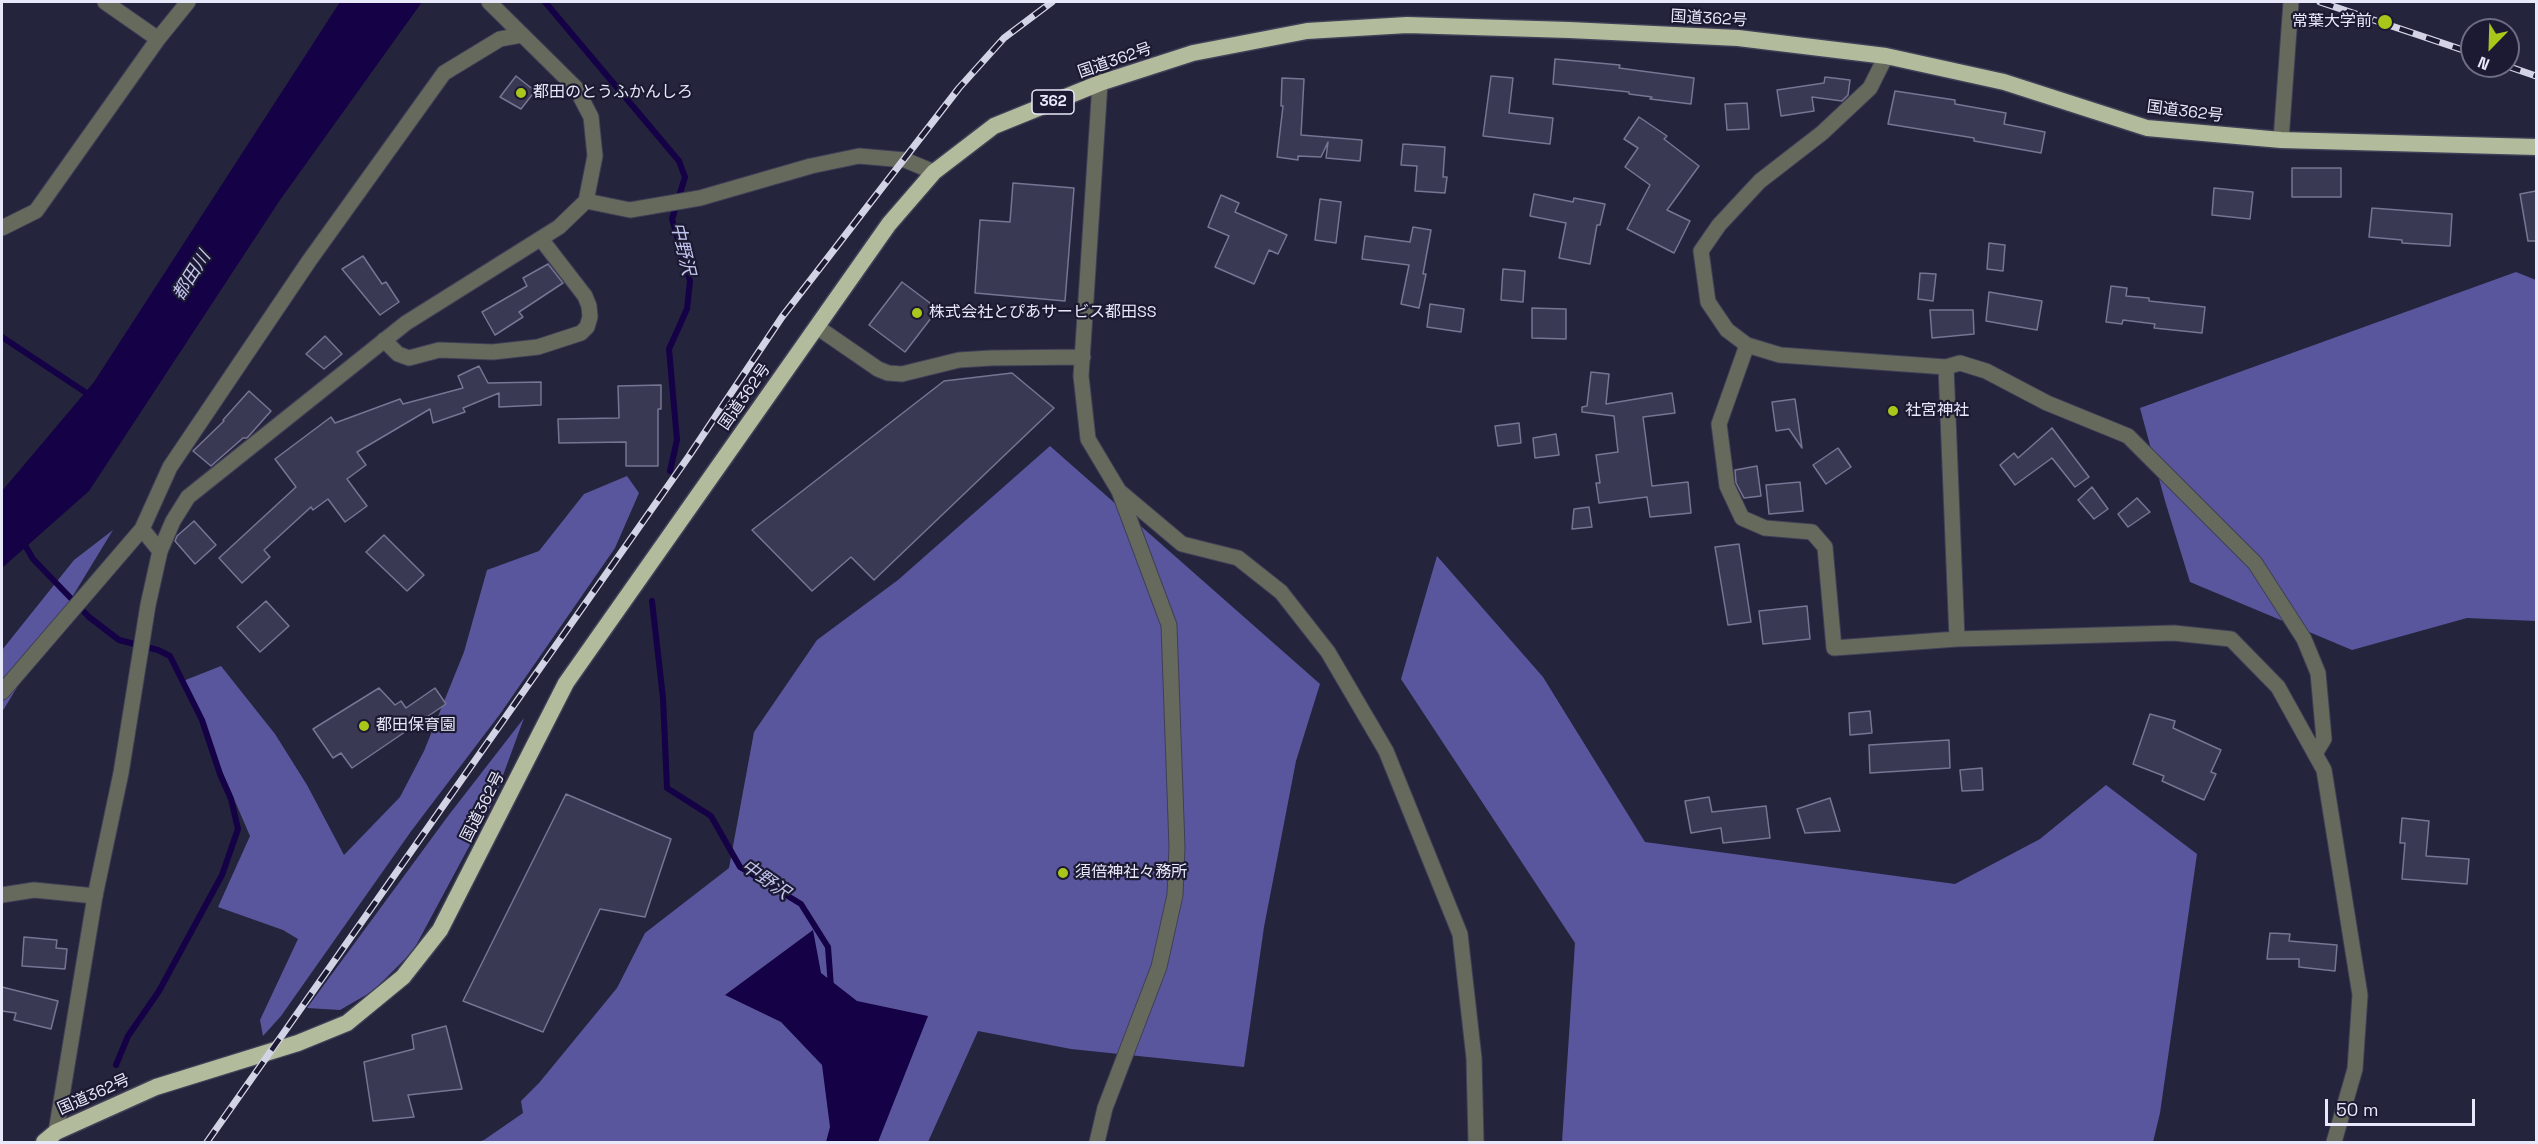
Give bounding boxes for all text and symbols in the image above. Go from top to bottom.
street label: 国道362号 [1670,7,1748,31]
place label: 常葉大学前 [2292,12,2372,32]
marker: 常葉大学前 [2376,13,2394,31]
north arrow [2460,18,2520,78]
street label: 国道362号 [1075,39,1155,83]
text: N [2475,51,2493,75]
place label: 都田のとうふかんしろ [533,83,693,103]
marker: 都田のとうふかんしろ [514,86,528,100]
road number: 362 [1032,90,1074,114]
street label: 国道362号 [2146,98,2224,126]
water label: 中野沢 [665,220,699,278]
water label: 都田川 [169,247,215,305]
place label: 株式会社とぴあサービス都田SS [929,303,1157,323]
marker: 株式会社とぴあサービス都田SS [910,306,924,320]
street label: 国道362号 [715,360,775,434]
place label: 社宮神社 [1905,401,1969,421]
marker: 社宮神社 [1886,404,1900,418]
place label: 都田保育園 [376,716,456,736]
marker: 都田保育園 [357,719,371,733]
street label: 国道362号 [457,768,509,846]
water label: 中野沢 [737,856,793,904]
place label: 須倍神社々務所 [1075,863,1187,883]
marker: 須倍神社々務所 [1056,866,1070,880]
street label: 国道362号 [55,1071,133,1119]
scale bar [2328,1087,2478,1125]
text: 50 m [2336,1098,2378,1121]

